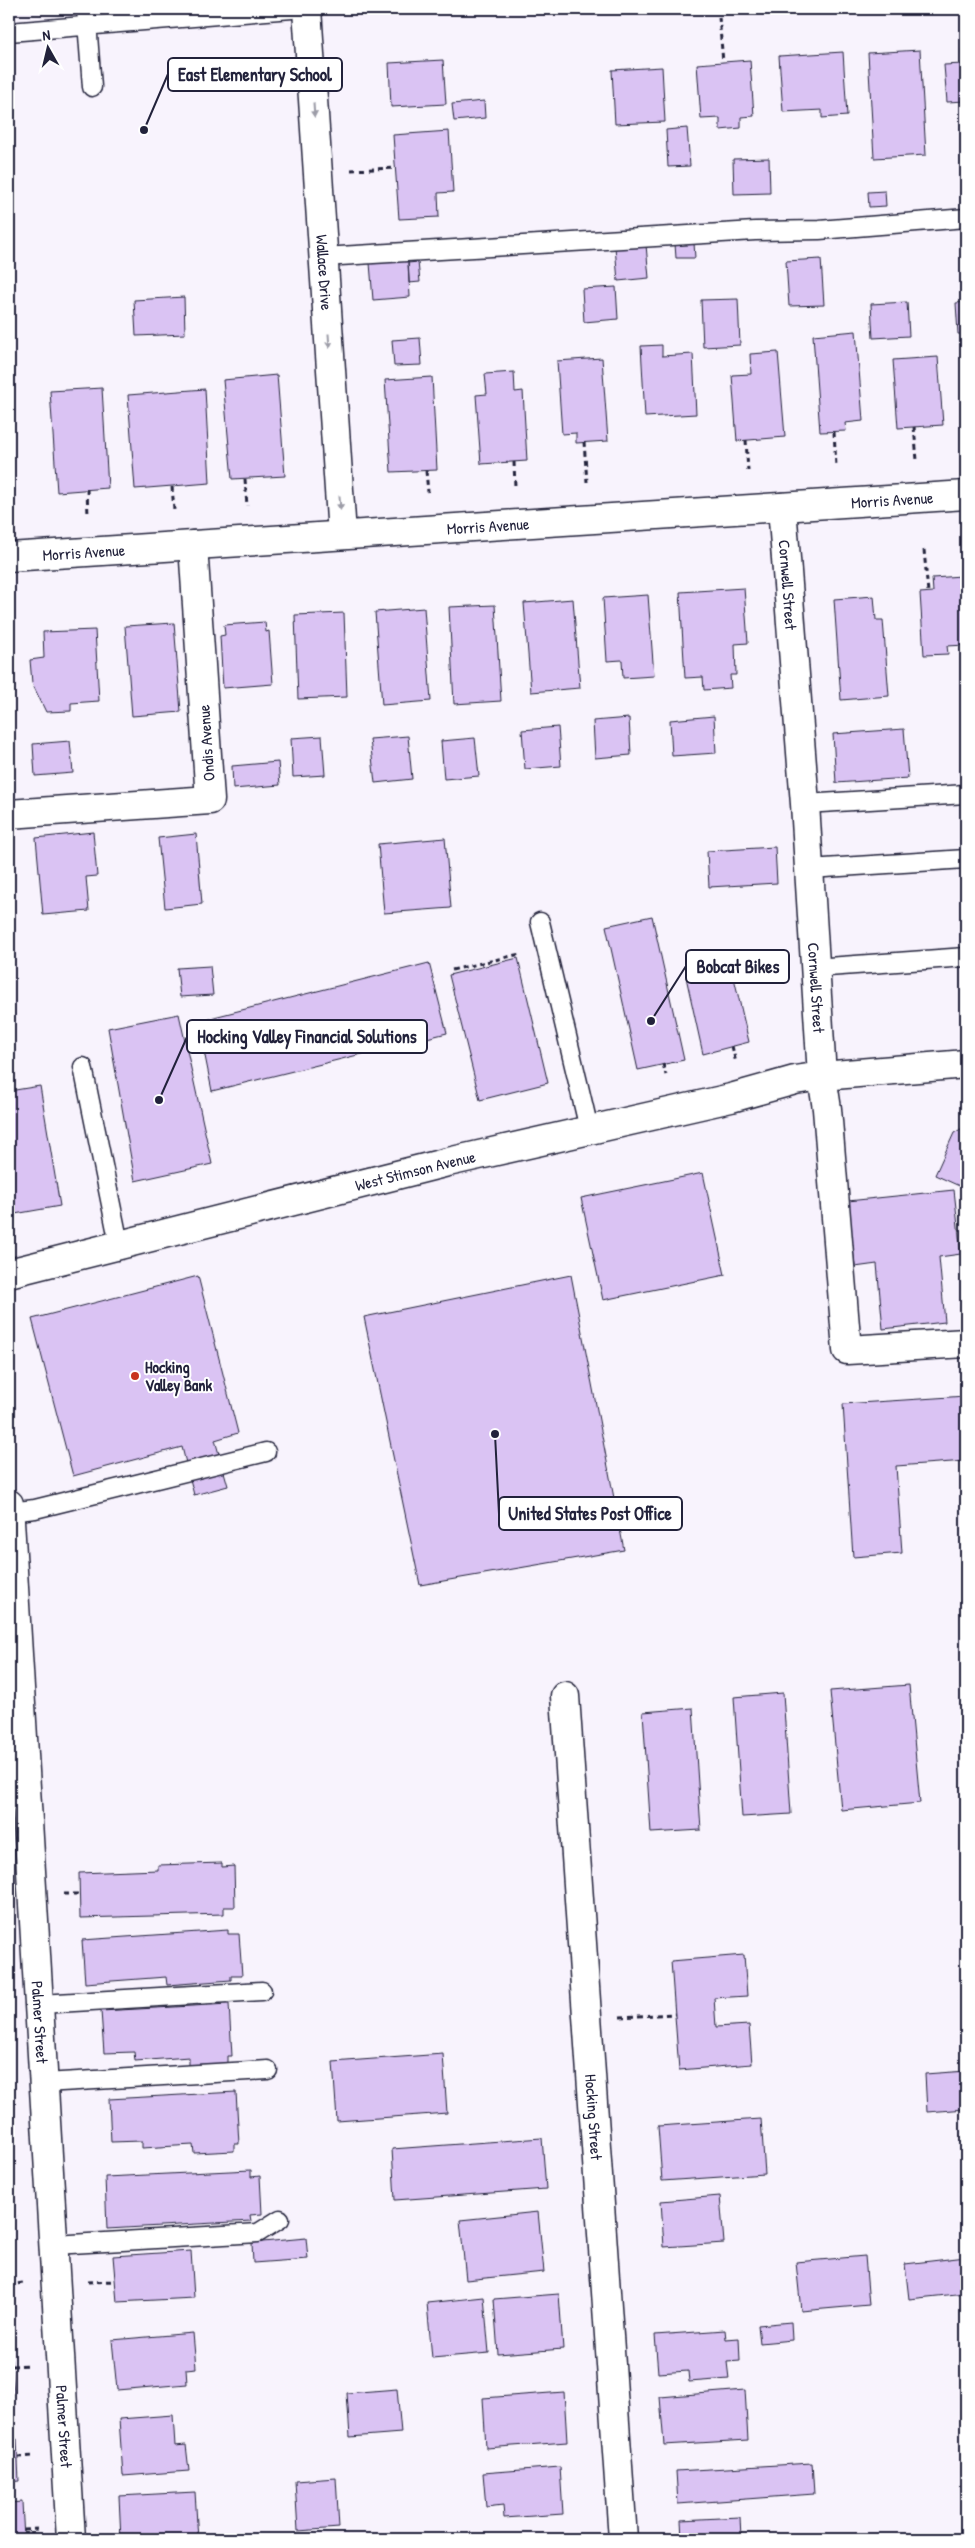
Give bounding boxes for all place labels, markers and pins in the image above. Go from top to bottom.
callout: East Elementary School [168,58,342,91]
callout: Bobcat Bikes [686,950,789,983]
callout: Hocking Valley Financial Solutions [187,1020,427,1053]
place label: Hocking Valley Bank [145,1356,213,1397]
marker: Hocking Valley Bank [129,1370,141,1382]
callout: United States Post Office [499,1497,682,1530]

